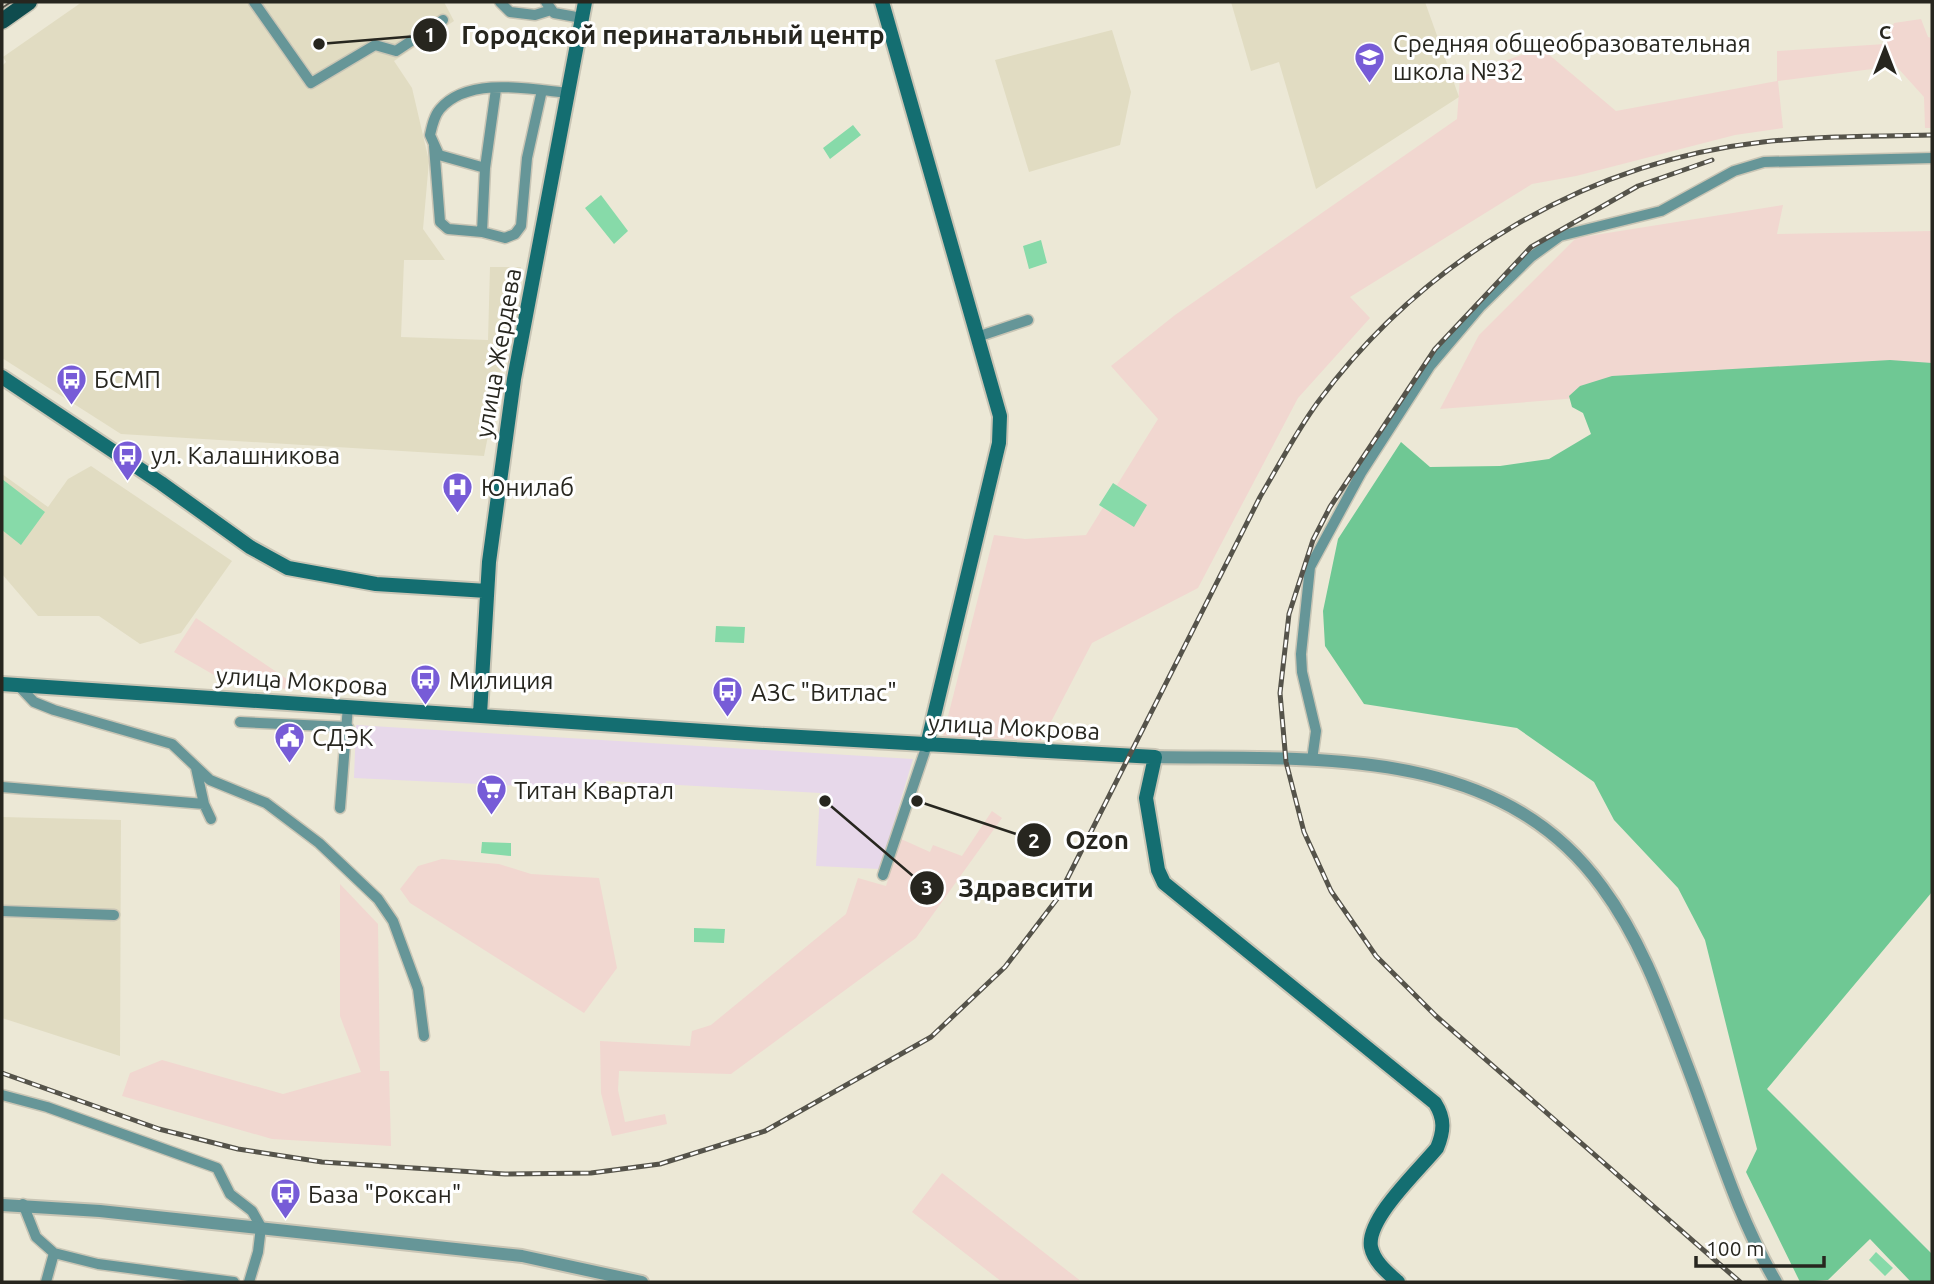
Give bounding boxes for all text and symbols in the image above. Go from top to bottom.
callout: Городской перинатальный центр [412,12,898,59]
north arrow [1850,14,1920,84]
text: Городской перинатальный центр [461,20,885,49]
text: С [1879,21,1891,43]
text: 1 [424,22,436,46]
place label: Средняя общеобразовательная школа №32 [1393,30,1751,85]
school or university icon: Средняя общеобразовательная школа №32 [1353,40,1387,84]
street label: улица Жердева [470,266,526,440]
bus stop icon: БСМП [54,362,88,406]
place label: БСМП [94,366,161,393]
bus stop icon: ул. Калашникова [111,438,145,482]
place label: ул. Калашникова [151,442,340,469]
hospital icon: Юнилаб [441,470,475,514]
place label: Юнилаб [481,474,574,501]
street label: улица Мокрова [215,662,389,700]
bus stop icon: Милиция [409,663,443,707]
place label: Милиция [449,667,553,694]
bus stop icon: АЗС "Витлас" [711,675,745,719]
place label: АЗС "Витлас" [751,679,897,706]
street label: улица Мокрова [927,709,1101,745]
public building icon: СДЭК [272,720,306,764]
place label: СДЭК [312,724,374,751]
supermarket icon: Титан Квартал [474,773,508,817]
place label: Титан Квартал [514,777,674,804]
callout: Ozon [1017,817,1143,864]
text: Ozon [1065,825,1129,854]
text: 2 [1028,828,1040,852]
callout: Здравсити [909,864,1108,911]
text: Здравсити [958,873,1094,902]
text: 3 [921,875,933,899]
bus stop icon: База "Роксан" [268,1177,302,1221]
place label: База "Роксан" [308,1181,461,1208]
scale bar [1696,1224,1824,1268]
text: 100 m [1706,1236,1764,1260]

